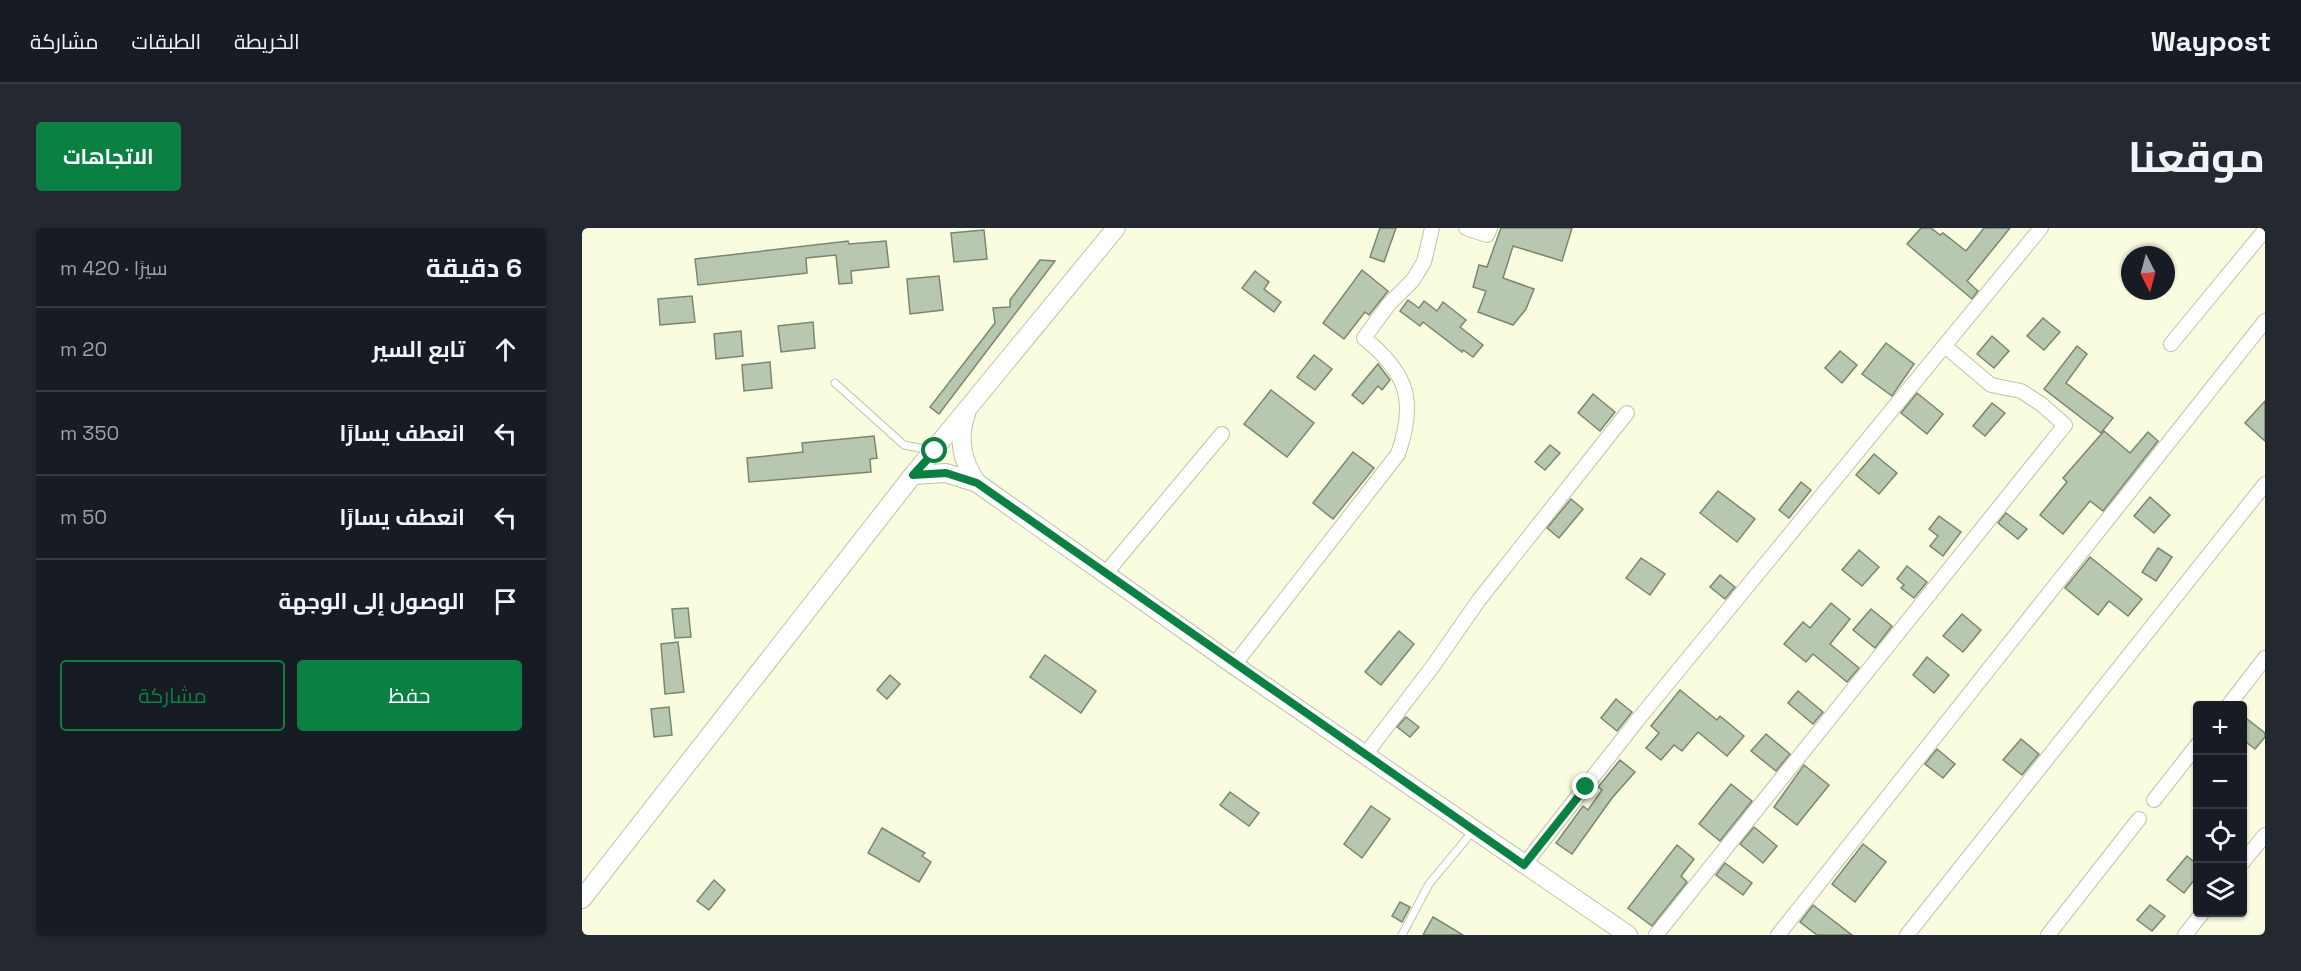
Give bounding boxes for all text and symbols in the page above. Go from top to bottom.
text: Waypost [2151,23,2271,59]
text: مشاركة [30,28,99,55]
text: الطبقات [132,28,201,55]
text: الخريطة [234,28,300,55]
button: الاتجاهات [36,122,181,191]
text: موقعنا [2128,131,2265,184]
north arrow [2121,246,2175,300]
text: 6 دقيقة [426,251,522,285]
text: سيرًا · 420 m [60,255,168,281]
icon: ahead [489,333,522,366]
text: تابع السير [372,335,465,363]
text: 20 m [60,336,107,362]
icon: left [489,417,522,450]
text: انعطف يسارًا [339,419,465,447]
text: 350 m [60,420,119,446]
route start [921,437,947,463]
icon: left [489,501,522,534]
text: انعطف يسارًا [339,503,465,531]
text: 50 m [60,504,107,530]
icon: arrive [489,585,522,618]
text: الوصول إلى الوجهة [279,587,465,615]
button: مشاركة [60,660,285,731]
button: حفظ [297,660,522,731]
map controls [2193,701,2247,917]
button: + [2193,701,2247,755]
button: − [2193,755,2247,809]
route end [1572,773,1598,799]
button: locate [2193,809,2247,863]
button: layers [2193,863,2247,917]

